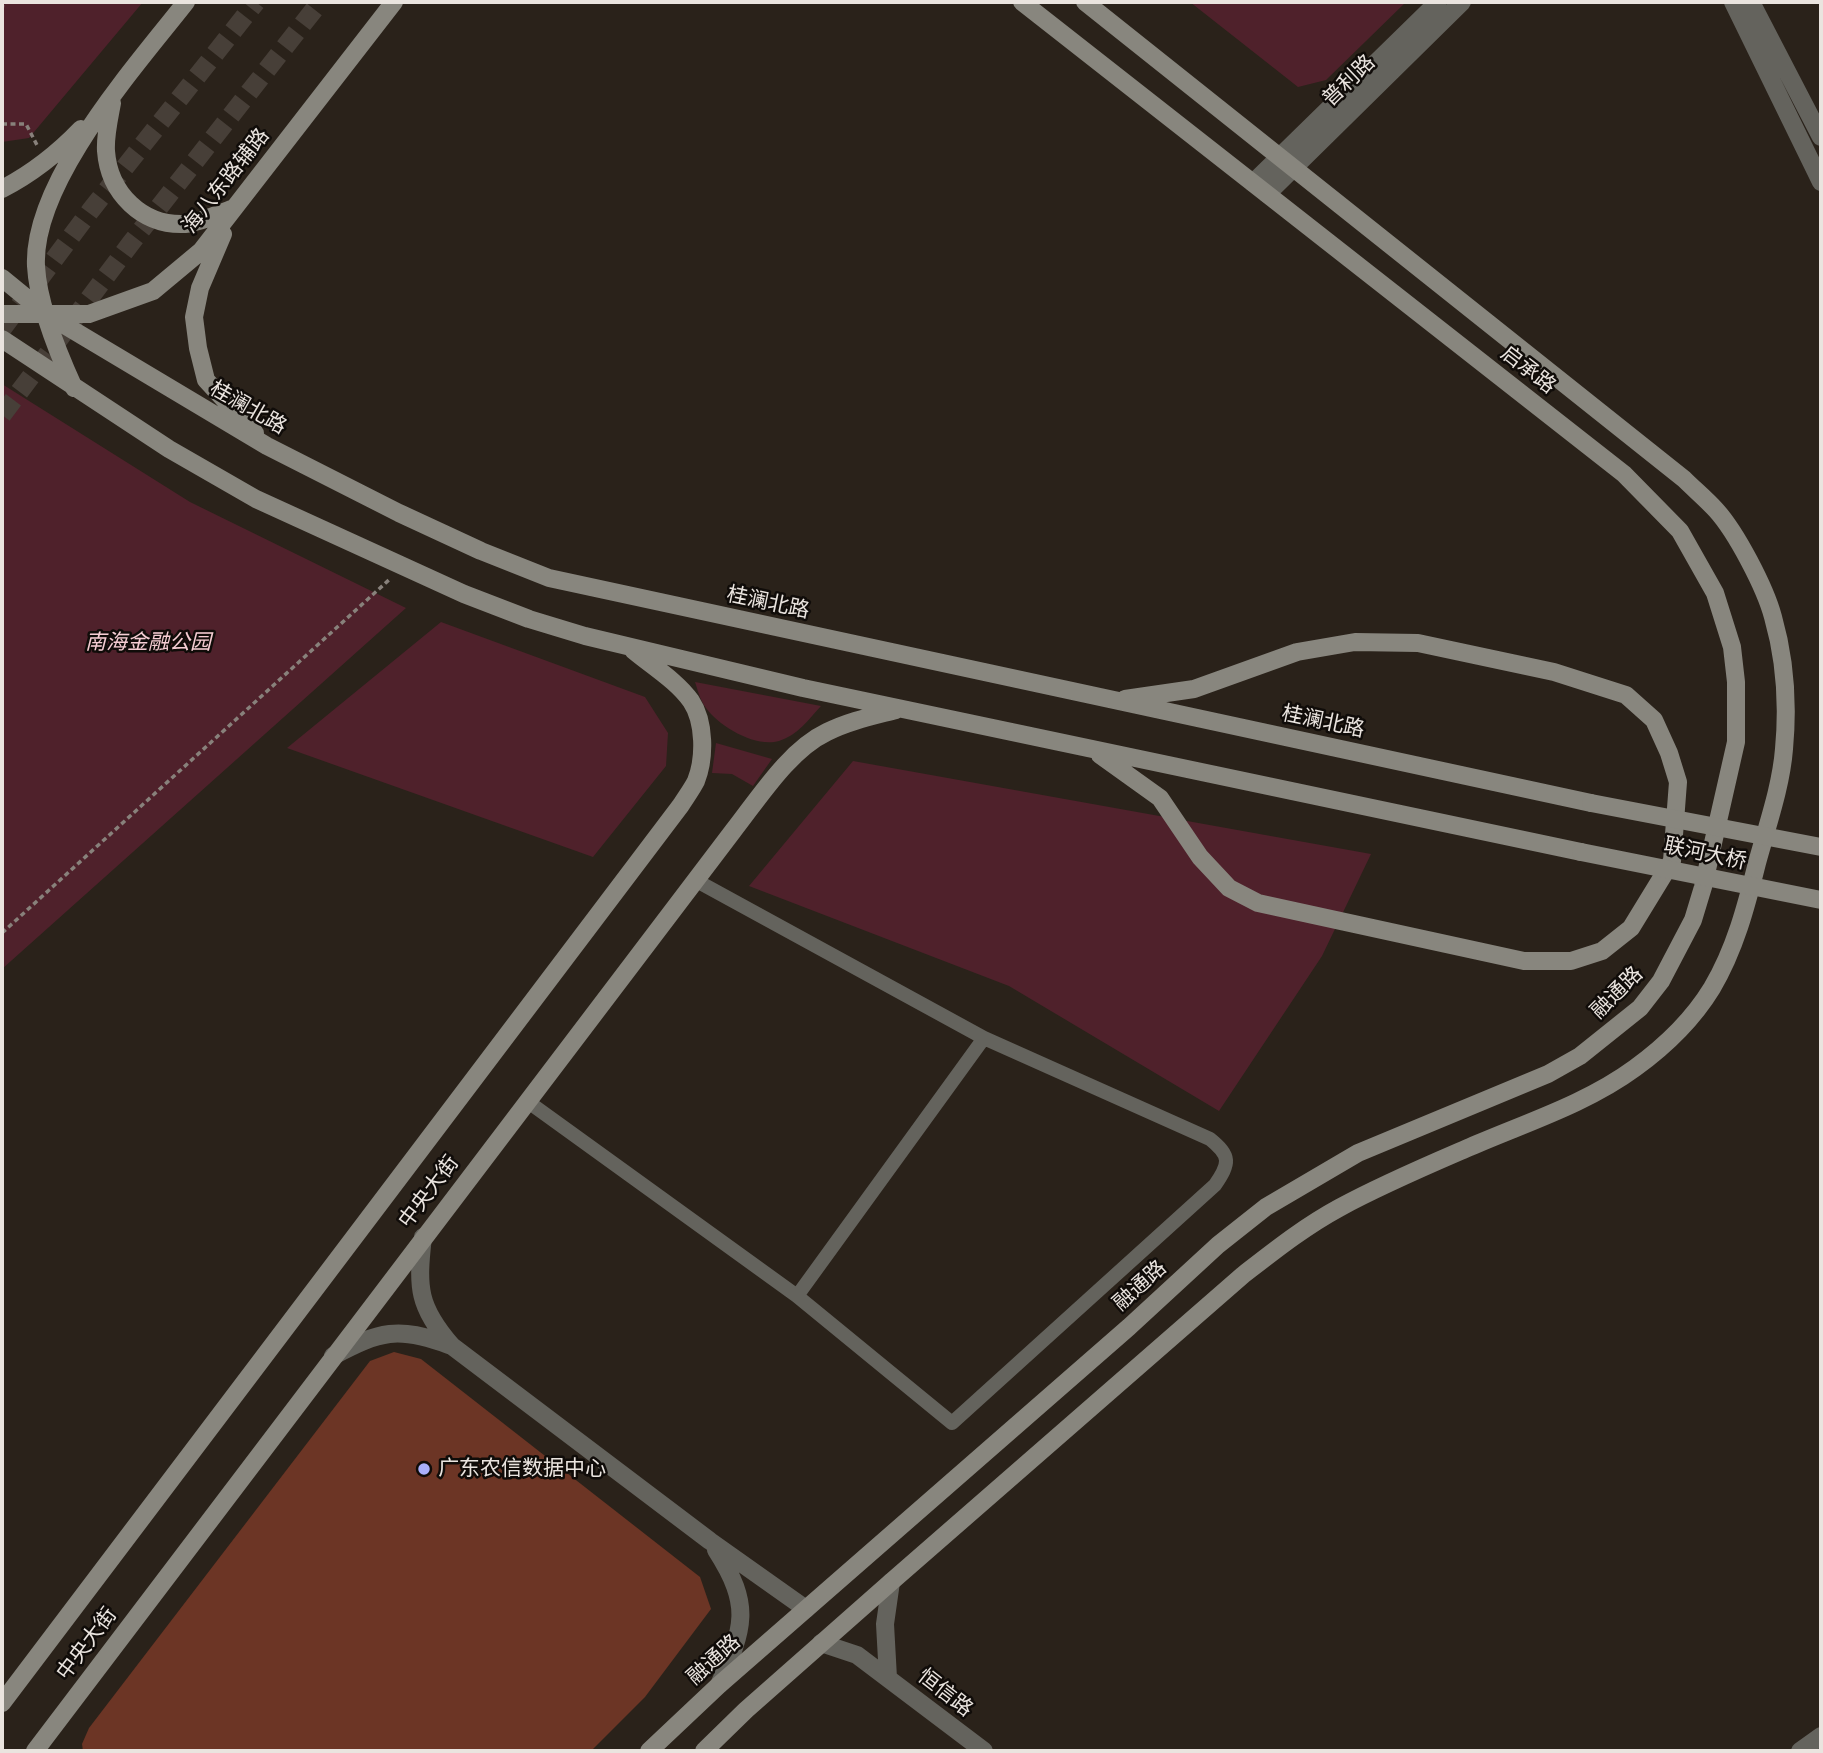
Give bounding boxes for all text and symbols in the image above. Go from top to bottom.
street label: 普利路 [1318,50,1380,112]
street label: 海八东路辅路 [177,124,275,238]
street label: 启承路 [1495,341,1561,399]
street label: 桂澜北路 [205,376,291,440]
street label: 桂澜北路 [724,582,812,624]
park label: 南海金融公园 [85,630,211,656]
street label: 桂澜北路 [1279,701,1367,743]
street label: 联河大桥 [1661,833,1749,875]
street label: 融通路 [1586,962,1648,1024]
street label: 中央大街 [394,1151,464,1233]
street label: 融通路 [1108,1256,1172,1316]
place label: 广东农信数据中心 [438,1456,606,1482]
marker: 广东农信数据中心 [416,1461,432,1477]
street label: 中央大街 [52,1603,122,1685]
street label: 融通路 [682,1630,746,1690]
street label: 恒信路 [912,1664,978,1722]

